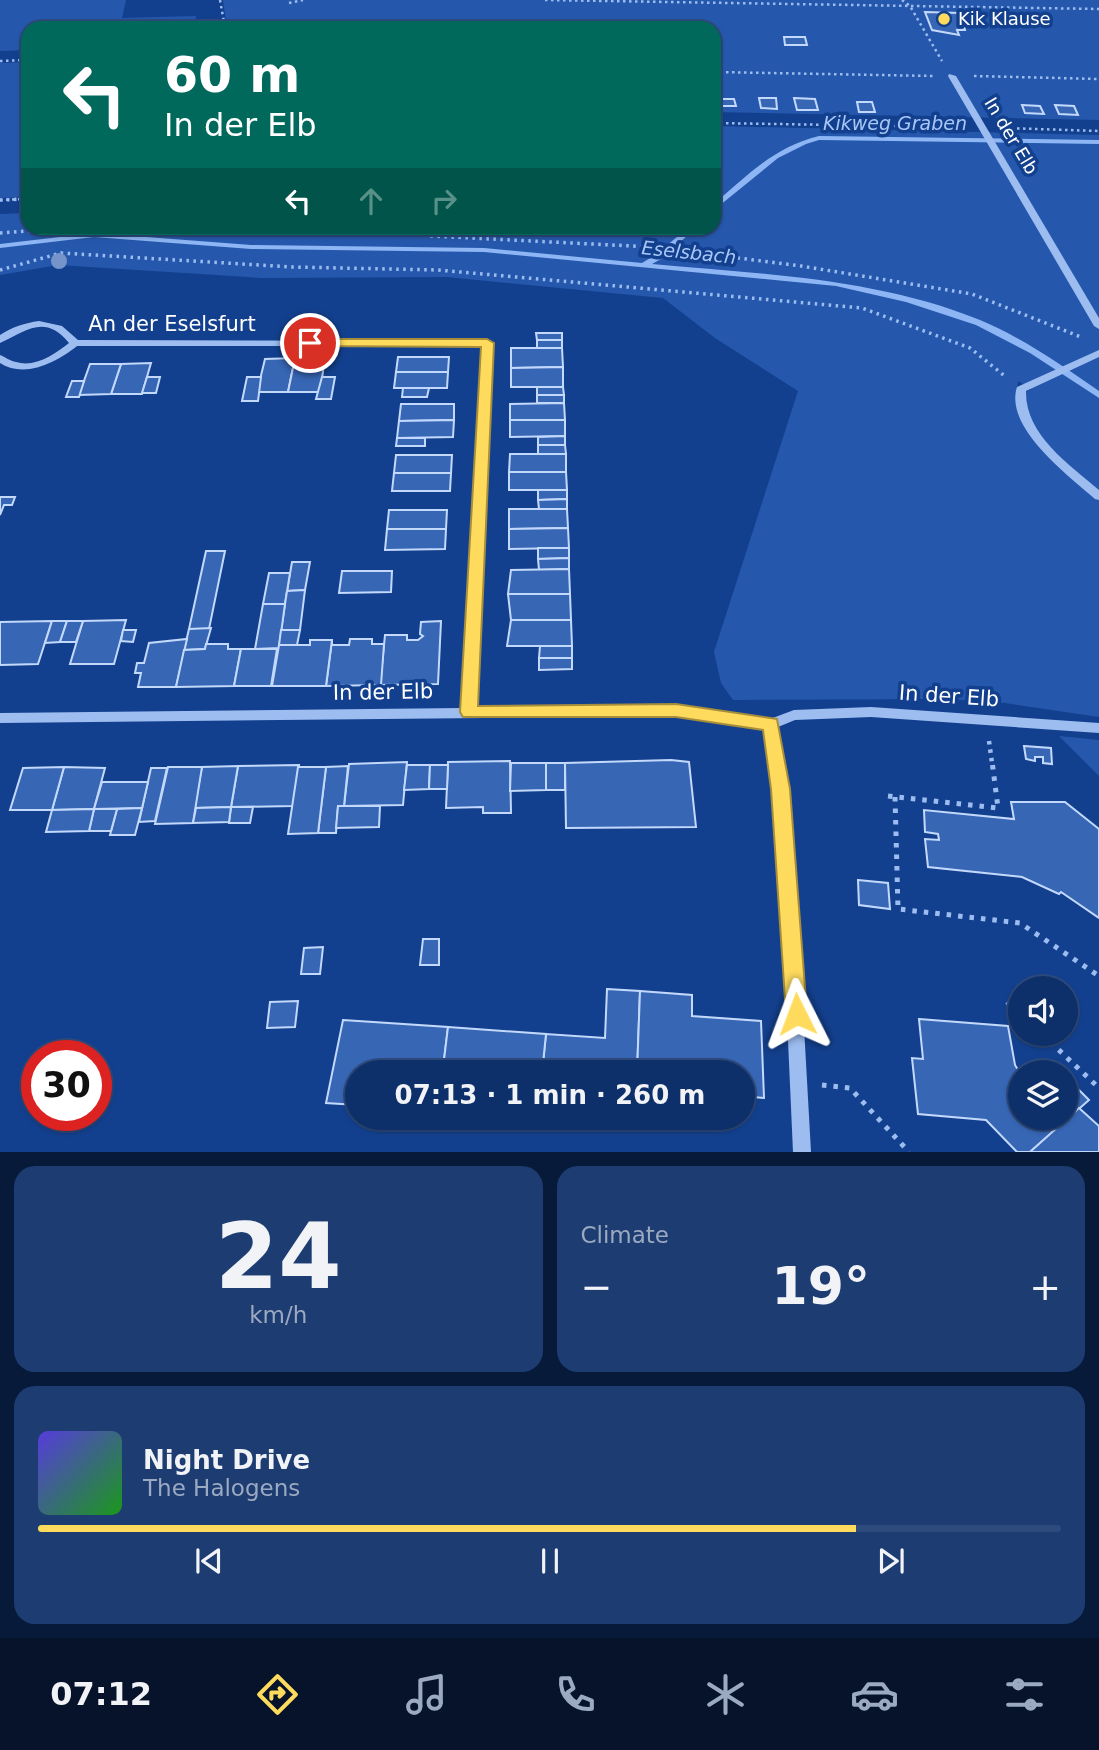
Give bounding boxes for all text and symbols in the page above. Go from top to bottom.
place label: Kik Klause [958,8,1051,29]
marker: Kik Klause [936,11,952,27]
text: 60 m [164,47,300,104]
icon: left [49,49,140,140]
street label: In der Elb [980,94,1043,178]
text: In der Elb [164,106,317,144]
water label: Kikweg Graben [823,112,967,134]
icon: left [279,182,317,220]
icon: ahead [352,182,390,220]
icon: right [425,182,463,220]
water label: Eselsbach [641,236,737,268]
street label: An der Eselsfurt [88,312,256,336]
pin [280,313,340,373]
icon: arrive [291,324,329,362]
street label: In der Elb [333,679,433,705]
street label: In der Elb [898,681,1000,711]
map controls [1008,976,1078,1130]
button: sound [1008,976,1078,1046]
position arrow [760,977,834,1051]
speed limit sign: 30 [21,1040,112,1131]
button: layers [1008,1060,1078,1130]
text: 07:13 · 1 min · 260 m [395,1080,705,1110]
text: 24 [215,1204,342,1309]
text: Climate [581,1222,669,1248]
text: 19° [772,1256,870,1316]
text: − [581,1265,612,1309]
text: + [1029,1265,1061,1309]
text: km/h [249,1302,307,1328]
text: Night Drive [143,1445,310,1475]
text: The Halogens [143,1475,300,1501]
icon: previous [190,1542,228,1580]
icon: pause [531,1542,569,1580]
icon: next [872,1542,910,1580]
icon: directions [253,1670,302,1719]
icon: music [402,1670,451,1719]
icon: phone [551,1670,600,1719]
icon: climate [701,1670,750,1719]
icon: car [850,1670,899,1719]
icon: filters [1000,1670,1049,1719]
text: 07:12 [50,1675,152,1713]

